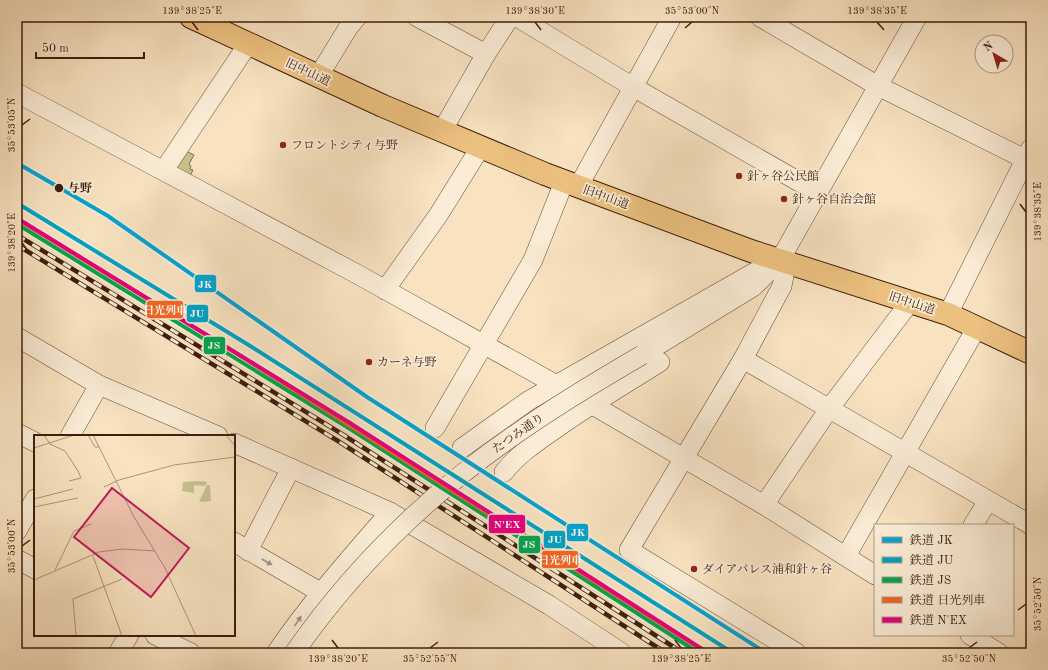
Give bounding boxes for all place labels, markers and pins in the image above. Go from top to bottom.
place label: フロントシティ与野 [291,138,398,152]
marker: フロントシティ与野 [278,140,288,150]
place label: 針ヶ谷公民館 [747,169,819,183]
marker: 針ヶ谷公民館 [734,171,744,181]
place label: 与野 [68,181,92,195]
marker: 与野 [53,182,65,194]
place label: 針ヶ谷自治会館 [792,192,876,206]
marker: 針ヶ谷自治会館 [779,194,789,204]
place label: カーネ与野 [377,355,436,369]
marker: カーネ与野 [364,357,374,367]
place label: ダイアパレス浦和針ヶ谷 [702,562,832,576]
marker: ダイアパレス浦和針ヶ谷 [689,564,699,574]

